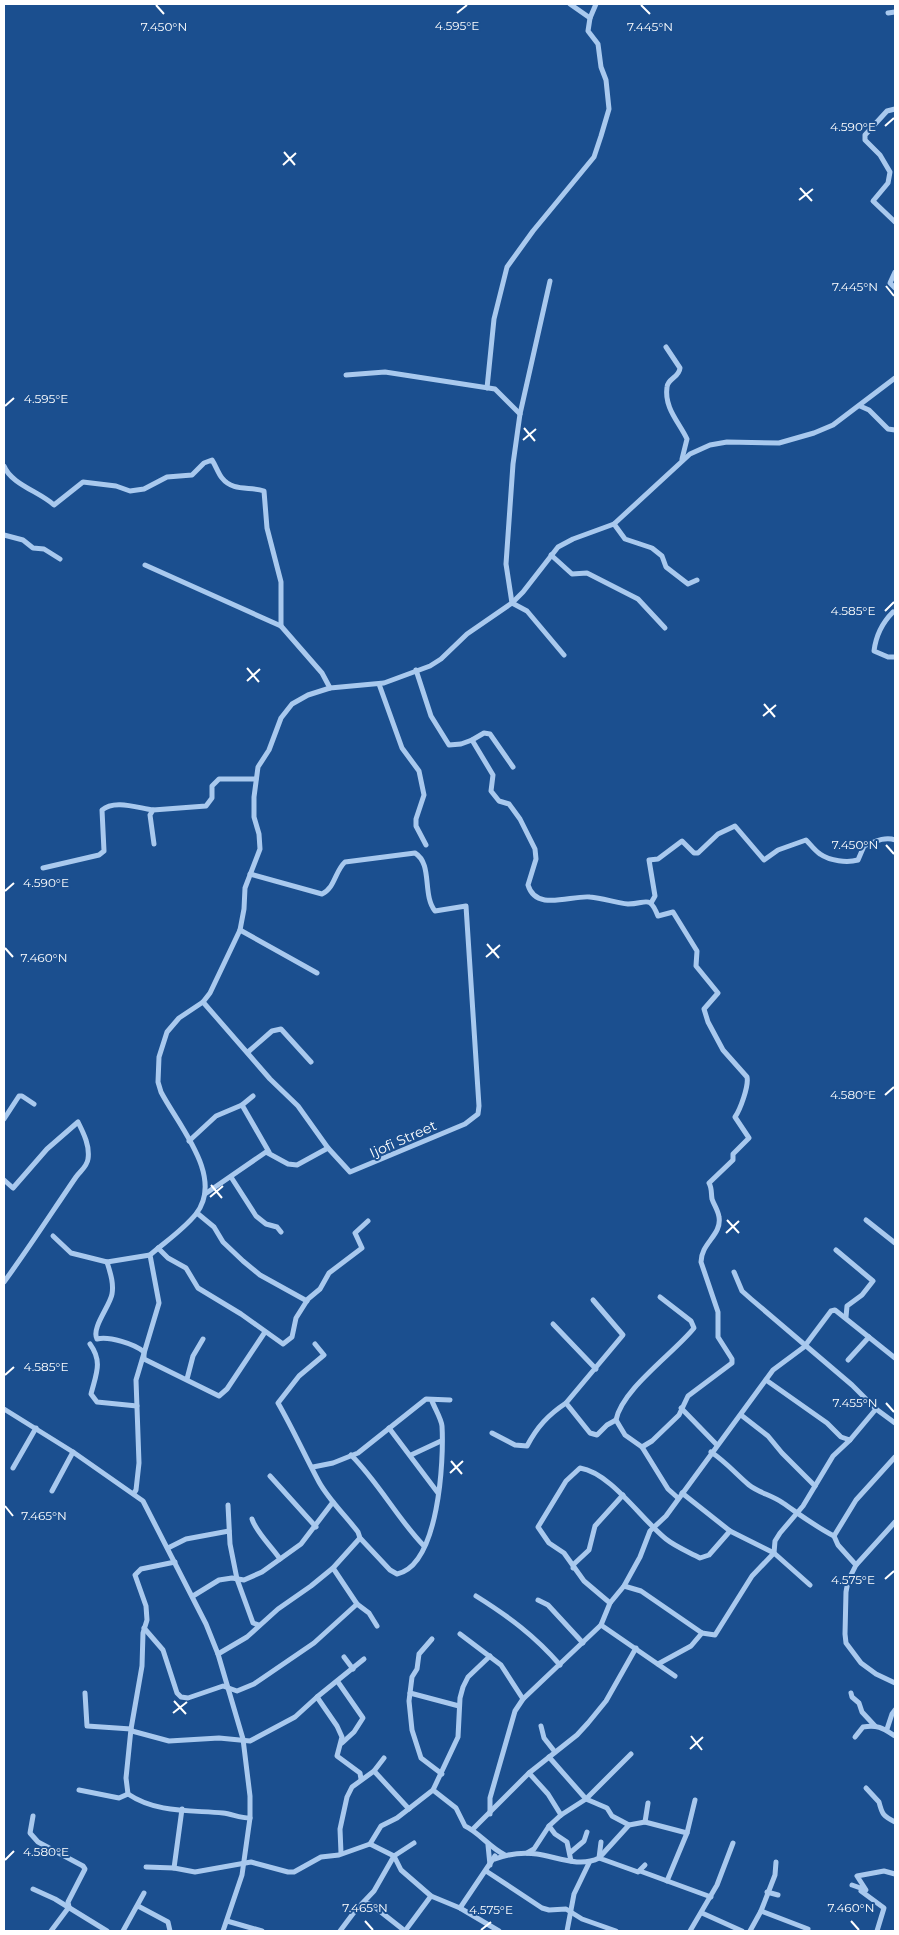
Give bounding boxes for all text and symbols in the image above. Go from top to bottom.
text: 4.595°E [435,18,479,33]
text: 7.450°N [141,19,187,34]
text: 7.445°N [627,19,673,34]
text: 4.590°E [830,119,876,134]
text: 7.445°N [832,279,878,294]
text: 4.595°E [24,391,68,406]
text: 4.585°E [831,603,875,618]
text: 7.450°N [832,837,878,852]
text: 4.590°E [23,875,69,890]
text: 7.460°N [21,950,67,965]
text: 4.580°E [830,1087,876,1102]
street label: Ijofi Street [367,1116,440,1162]
text: 4.585°E [24,1359,68,1374]
text: 7.455°N [833,1395,877,1410]
text: 7.465°N [21,1508,67,1523]
text: 4.575°E [831,1572,875,1587]
text: 4.580°E [23,1844,69,1859]
text: 7.465°N [342,1900,388,1915]
text: 7.460°N [828,1900,874,1915]
text: 4.575°E [469,1902,513,1917]

